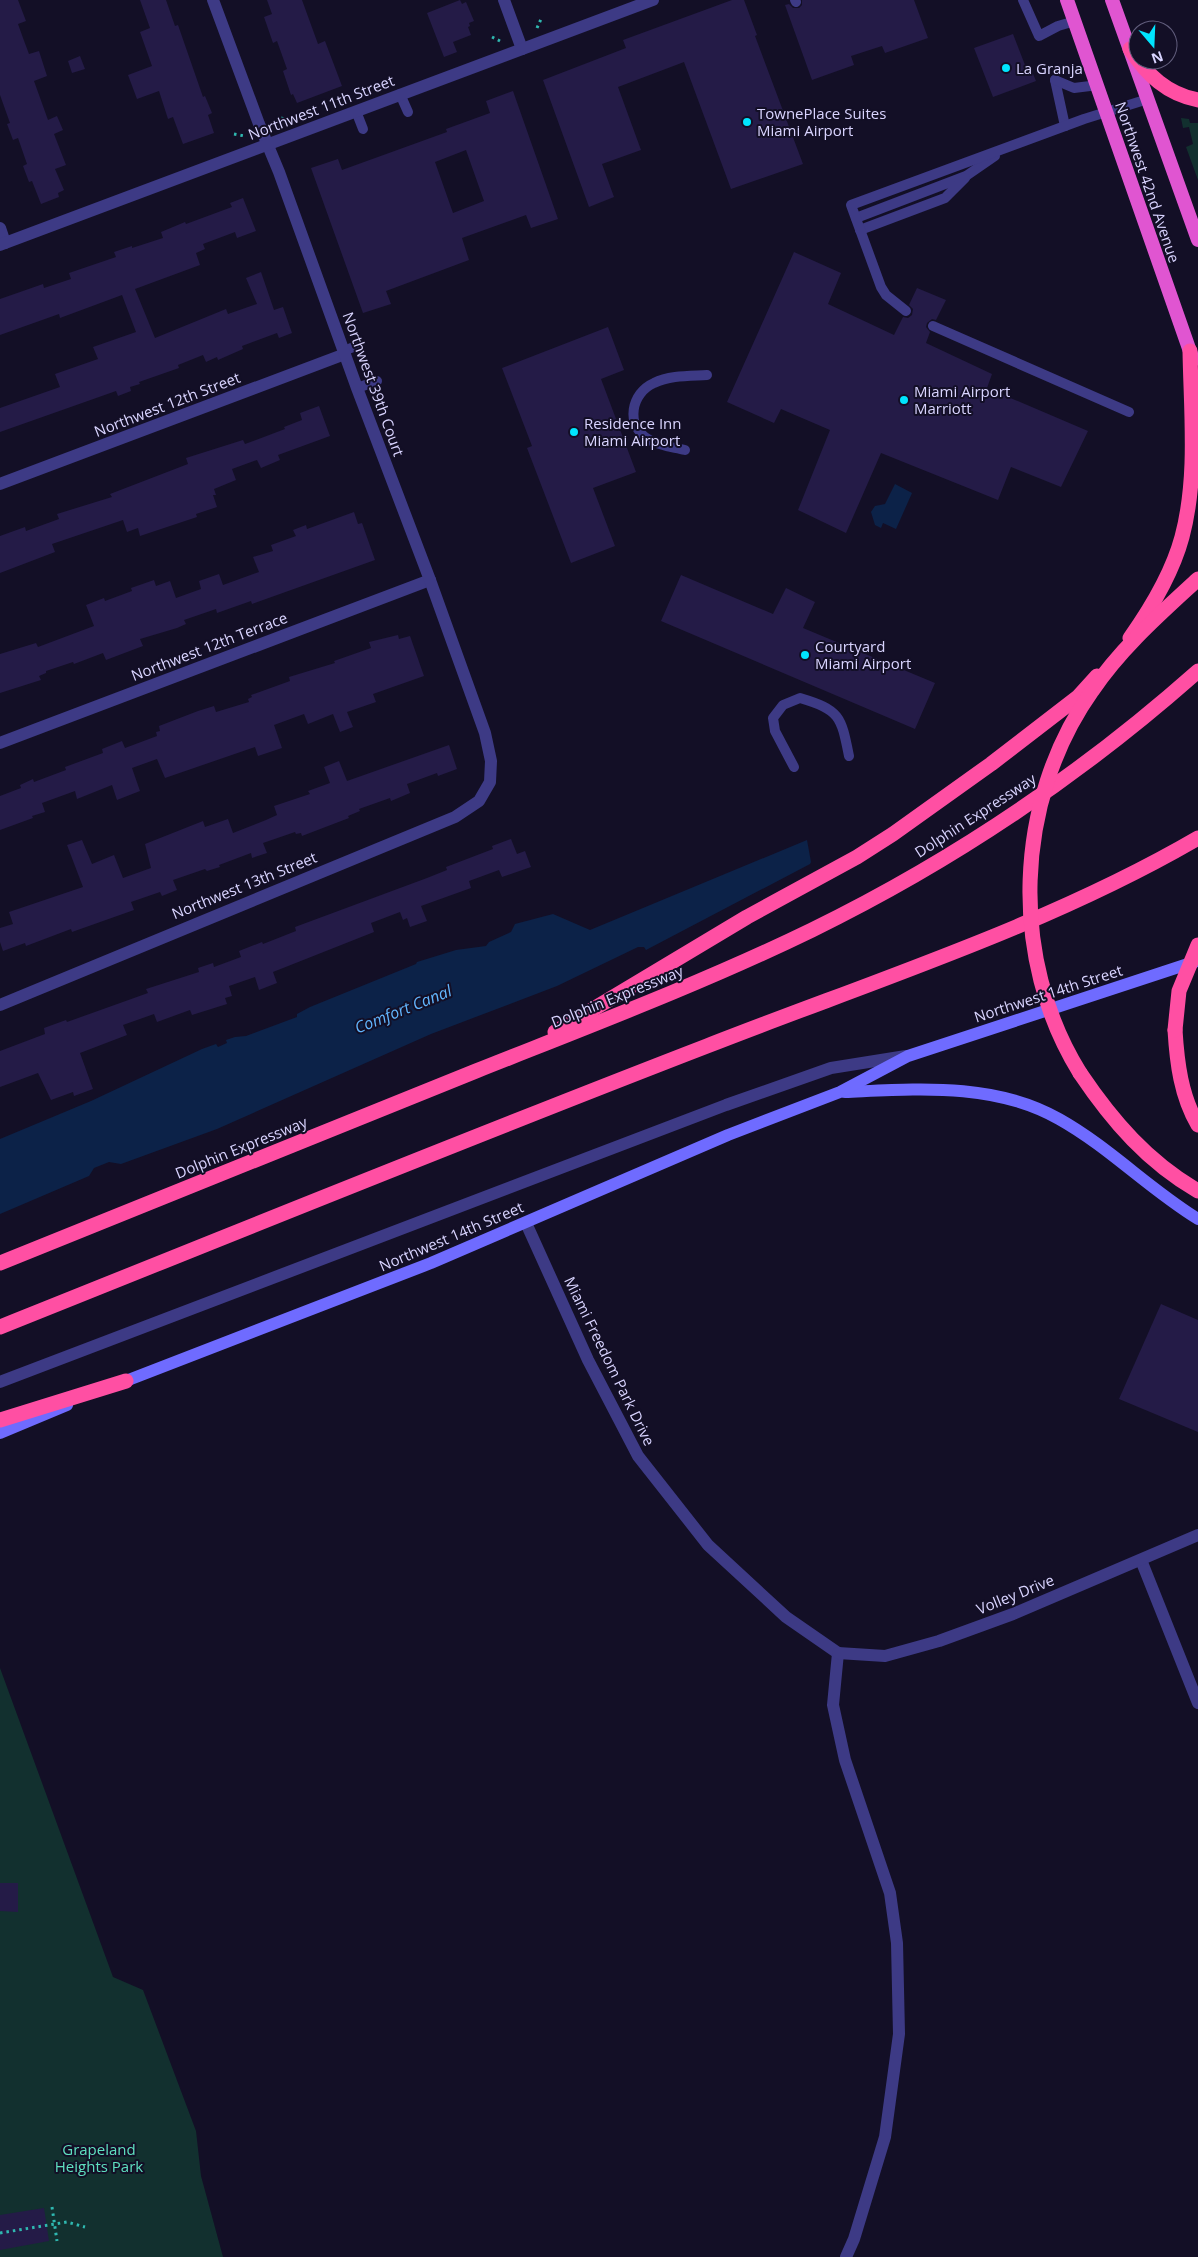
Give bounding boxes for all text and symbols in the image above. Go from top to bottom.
north arrow [1128,20,1178,70]
text: N [1149,47,1166,69]
place label: La Granja [1016,58,1083,78]
marker: La Granja [1000,62,1012,74]
street label: Northwest 11th Street [245,70,397,144]
street label: Northwest 42nd Avenue [1111,99,1185,265]
place label: TownePlace Suites Miami Airport [757,103,886,140]
marker: TownePlace Suites Miami Airport [741,116,753,128]
street label: Northwest 39th Court [339,309,409,459]
street label: Northwest 12th Street [91,367,243,441]
place label: Miami Airport Marriott [914,381,1010,418]
marker: Miami Airport Marriott [898,394,910,406]
place label: Residence Inn Miami Airport [584,413,682,450]
marker: Residence Inn Miami Airport [568,426,580,438]
street label: Northwest 12th Terrace [128,607,290,685]
place label: Courtyard Miami Airport [815,636,911,673]
marker: Courtyard Miami Airport [799,649,811,661]
street label: Dolphin Expressway [911,768,1040,862]
street label: Northwest 13th Street [168,847,320,923]
street label: Dolphin Expressway [548,960,686,1032]
street label: Northwest 14th Street [971,960,1125,1026]
water label: Comfort Canal [351,979,456,1038]
street label: Dolphin Expressway [172,1111,310,1183]
street label: Northwest 14th Street [376,1197,526,1275]
street label: Miami Freedom Park Drive [560,1273,660,1449]
street label: Volley Drive [973,1569,1057,1619]
park label: Grapeland Heights Park [55,2139,143,2176]

